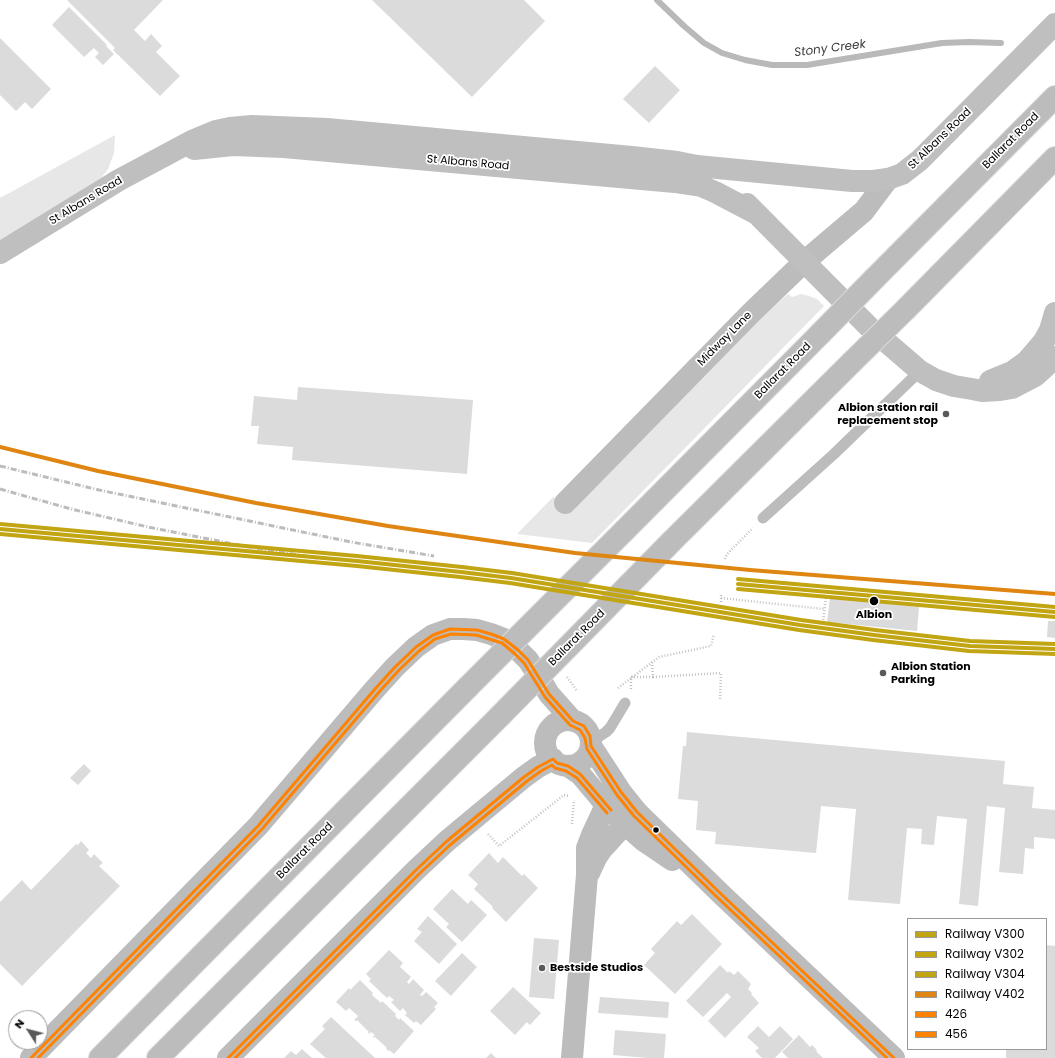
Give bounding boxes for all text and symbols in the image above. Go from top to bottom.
water label: Stony Creek [793,37,867,61]
street label: St Albans Road [906,106,974,172]
street label: Ballarat Road [980,110,1042,172]
street label: St Albans Road [426,153,510,173]
street label: St Albans Road [47,174,125,228]
street label: Midway Lane [695,309,755,369]
street label: Ballarat Road [752,340,814,402]
place label: Albion station rail replacement stop [837,401,938,427]
marker: Albion station rail replacement stop [941,409,951,419]
marker: Albion [868,595,880,607]
street label: Ballarat Road [546,607,608,669]
place label: Albion [856,608,892,622]
place label: Albion Station Parking [891,660,971,686]
marker: Albion Station Parking [878,668,888,678]
street label: Ballarat Road [274,820,336,882]
unlabelled marker [651,825,661,835]
legend [907,918,1047,1050]
text: Railway V300 [945,925,1024,942]
text: Railway V302 [945,945,1024,962]
place label: Bestside Studios [550,961,643,975]
marker: Bestside Studios [537,963,547,973]
text: Railway V304 [945,965,1025,982]
text: Railway V402 [945,985,1024,1002]
text: 426 [945,1005,967,1022]
north arrow [8,1010,48,1050]
text: N [10,1015,28,1032]
text: 456 [945,1025,968,1042]

